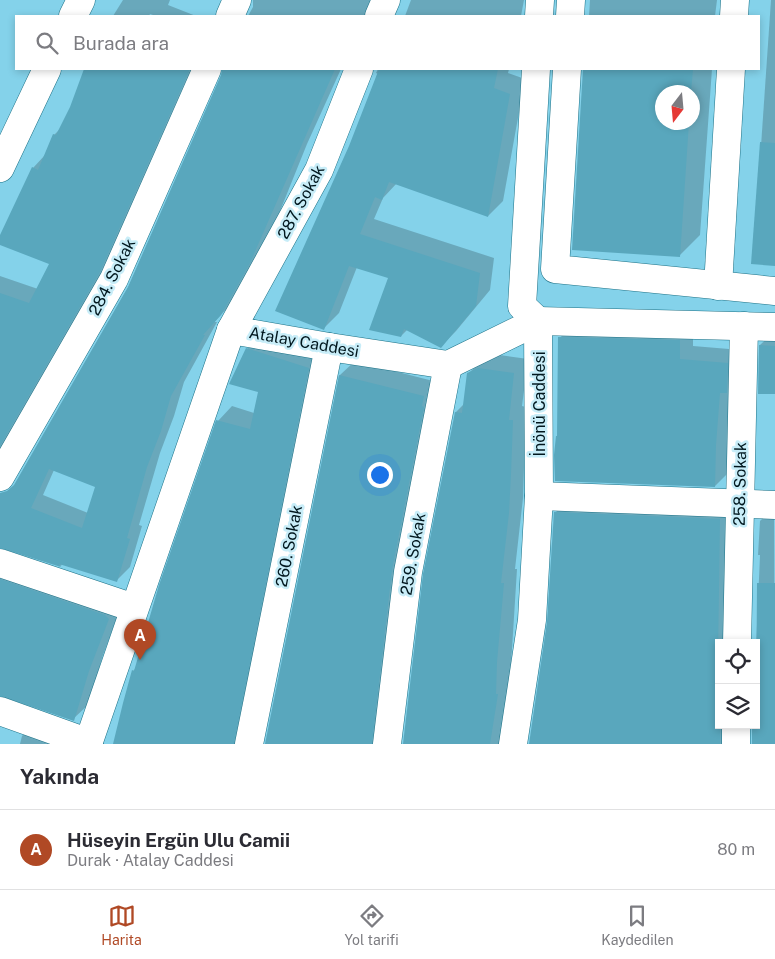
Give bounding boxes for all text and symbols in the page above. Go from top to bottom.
search box [15,15,760,70]
icon: search [33,29,61,57]
text: Burada ara [73,32,169,54]
north arrow [655,85,700,130]
street label: 287. Sokak [274,162,328,242]
street label: 284. Sokak [85,235,139,319]
street label: Atalay Caddesi [248,323,360,361]
street label: İnönü Caddesi [529,351,549,457]
street label: 258. Sokak [730,442,750,526]
your location [367,462,393,488]
street label: 260. Sokak [272,503,306,589]
street label: 259. Sokak [396,511,430,597]
pin: A [124,619,156,660]
map controls [715,639,760,729]
button: locate [715,639,760,684]
button: layers [715,684,760,729]
text: Yakında [20,764,99,789]
text: Hüseyin Ergün Ulu Camii [67,829,290,851]
text: A [30,840,42,859]
text: 80 m [717,840,755,859]
text: Durak · Atalay Caddesi [67,851,234,870]
tab: Harita [101,902,142,948]
tab: Yol tarifi [344,902,399,948]
tab: Kaydedilen [601,902,674,948]

